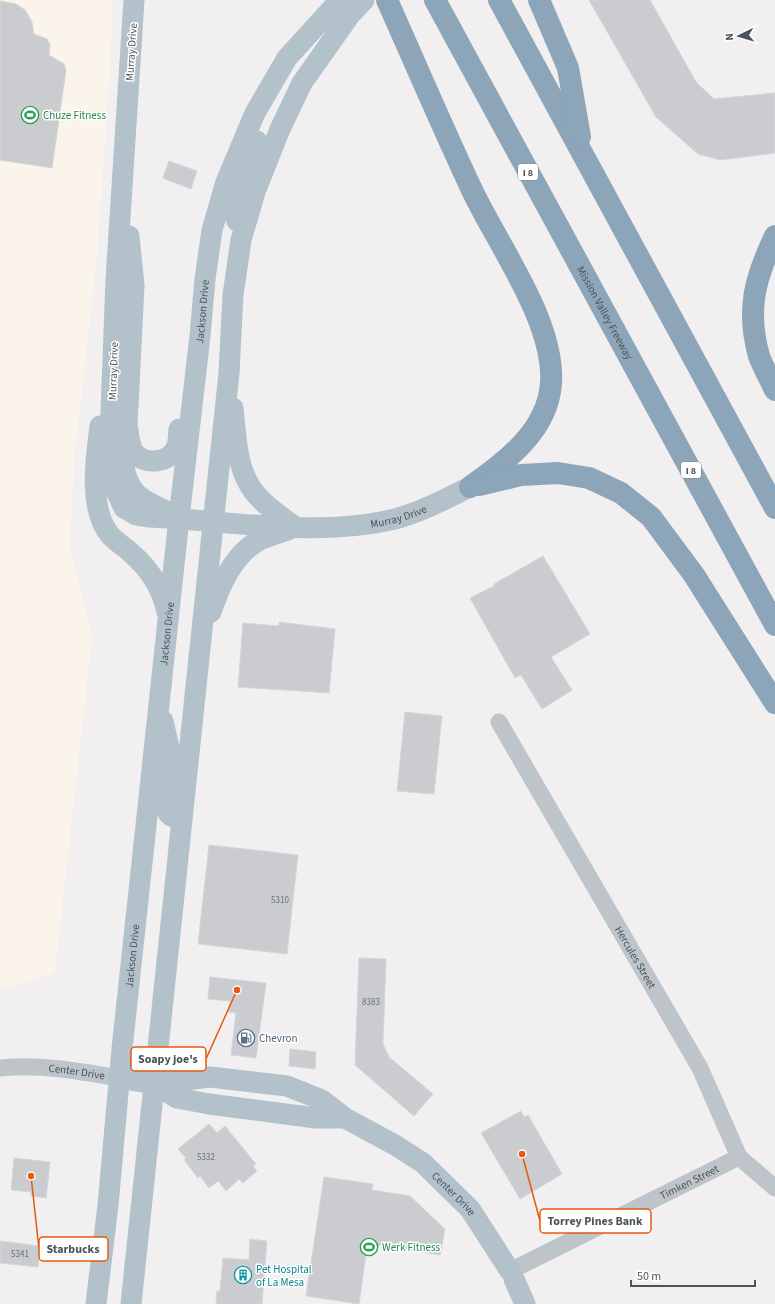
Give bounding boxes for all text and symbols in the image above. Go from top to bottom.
north arrow [719,16,759,56]
street label: Murray Drive [122,22,141,82]
text: N [722,33,737,41]
sports icon: Chuze Fitness [20,105,40,125]
place label: Chuze Fitness [43,108,106,123]
road number: I 8 [518,164,538,180]
street label: Mission Valley Freeway [573,263,636,363]
street label: Jackson Drive [192,279,213,344]
street label: Murray Drive [105,341,122,400]
road number: I 8 [681,462,701,478]
street label: Murray Drive [369,501,430,532]
street label: Jackson Drive [156,601,178,666]
house number: 5310 [271,894,289,907]
street label: Jackson Drive [122,923,143,989]
street label: Hercules Street [611,923,659,992]
house number: 8383 [362,996,380,1009]
fuel station icon: Chevron [236,1028,256,1048]
place label: Chevron [259,1031,298,1046]
callout: Soapy joe's [131,1047,206,1071]
text: Soapy joe's [138,1051,198,1068]
street label: Center Drive [48,1061,106,1083]
house number: 5332 [197,1151,215,1164]
street label: Timken Street [657,1161,722,1203]
street label: Center Drive [428,1169,479,1219]
callout: Torrey Pines Bank [540,1209,651,1233]
text: Torrey Pines Bank [548,1213,643,1230]
callout: Starbucks [39,1237,108,1261]
sports icon: Werk Fitness [359,1237,379,1257]
place label: Werk Fitness [382,1240,441,1255]
text: Starbucks [47,1241,100,1258]
house number: 5341 [11,1248,29,1261]
place label: Pet Hospital of La Mesa [256,1262,312,1290]
scale bar [631,1262,755,1288]
building icon: Pet Hospital of La Mesa [233,1265,253,1285]
text: 50 m [637,1268,661,1285]

